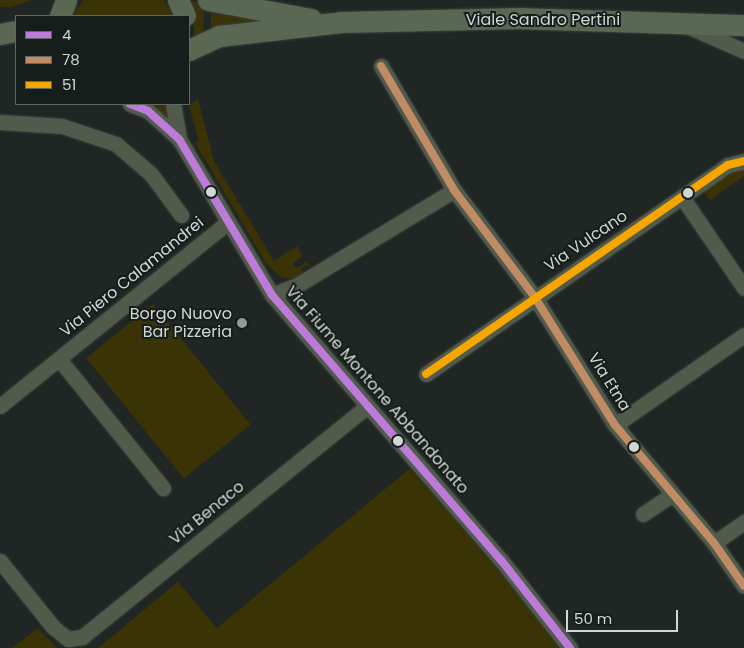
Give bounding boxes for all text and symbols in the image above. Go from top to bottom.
street label: Viale Sandro Pertini [466,10,620,30]
legend [15,15,190,105]
text: 4 [62,24,71,45]
text: 78 [62,49,80,70]
text: 51 [62,74,76,95]
unlabelled marker [206,187,216,197]
unlabelled marker [683,188,693,198]
street label: Via Vulcano [541,206,631,276]
street label: Via Piero Calamandrei [56,213,208,341]
street label: Via Fiume Montone Abbandonato [281,282,473,498]
place label: Borgo Nuovo Bar Pizzeria [130,304,232,342]
marker: Borgo Nuovo Bar Pizzeria [236,317,248,329]
street label: Via Etna [584,349,634,415]
unlabelled marker [393,436,403,446]
unlabelled marker [629,442,639,452]
street label: Via Benaco [166,477,248,549]
scale bar [569,600,682,632]
text: 50 m [574,608,612,629]

